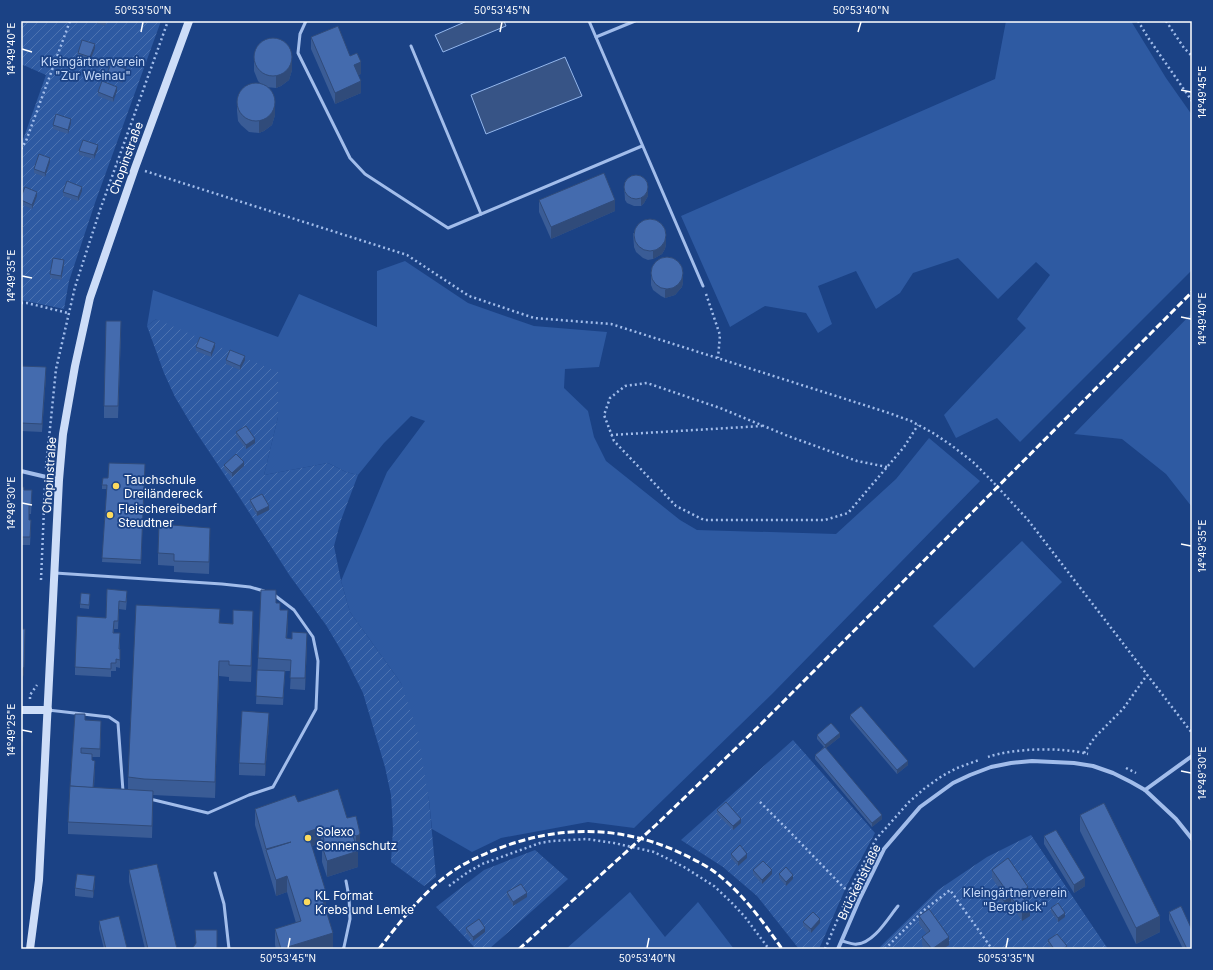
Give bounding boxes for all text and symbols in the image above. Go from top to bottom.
text: 50°53'50"N [115,4,171,16]
text: 50°53'45"N [474,4,530,16]
text: 50°53'40"N [833,4,889,16]
text: 14°49'40"E [5,23,17,75]
park label: Kleingärtnerverein "Zur Weinau" [41,54,145,83]
text: 14°49'45"E [1196,66,1208,118]
street label: Chopinstraße [106,120,146,196]
text: 14°49'35"E [5,249,17,303]
text: 14°49'40"E [1196,293,1208,345]
street label: Chopinstraße [39,436,59,514]
place label: Tauchschule Dreiländereck [124,472,203,501]
text: 14°49'30"E [5,476,17,530]
marker: Tauchschule Dreiländereck [111,481,121,491]
place label: Fleischereibedarf Steudtner [118,501,218,530]
marker: Fleischereibedarf Steudtner [105,510,115,520]
text: 14°49'35"E [1196,519,1208,573]
text: 14°49'25"E [5,704,17,756]
text: 14°49'30"E [1196,746,1208,800]
place label: Solexo Sonnenschutz [316,824,397,853]
marker: Solexo Sonnenschutz [303,833,313,843]
street label: Brückenstraße [834,842,884,922]
park label: Kleingärtnerverein "Bergblick" [963,885,1067,914]
place label: KL Format Krebs und Lemke [315,888,414,917]
marker: KL Format Krebs und Lemke [302,897,312,907]
text: 50°53'45"N [260,952,316,964]
text: 50°53'40"N [619,952,675,964]
text: 50°53'35"N [978,952,1034,964]

